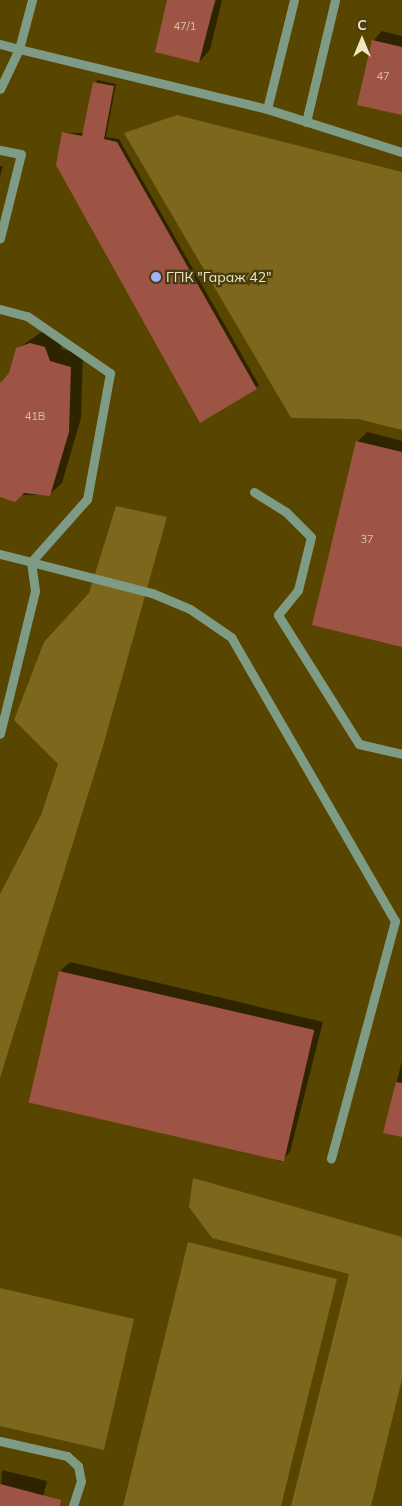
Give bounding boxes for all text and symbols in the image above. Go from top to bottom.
north arrow [337,15,387,65]
text: С [357,16,367,34]
house number: 47/1 [174,19,196,33]
house number: 47 [376,69,390,83]
place label: ГПК "Гараж 42" [166,269,272,285]
marker: ГПК "Гараж 42" [150,271,162,283]
house number: 41В [25,409,45,423]
house number: 37 [360,532,374,546]

